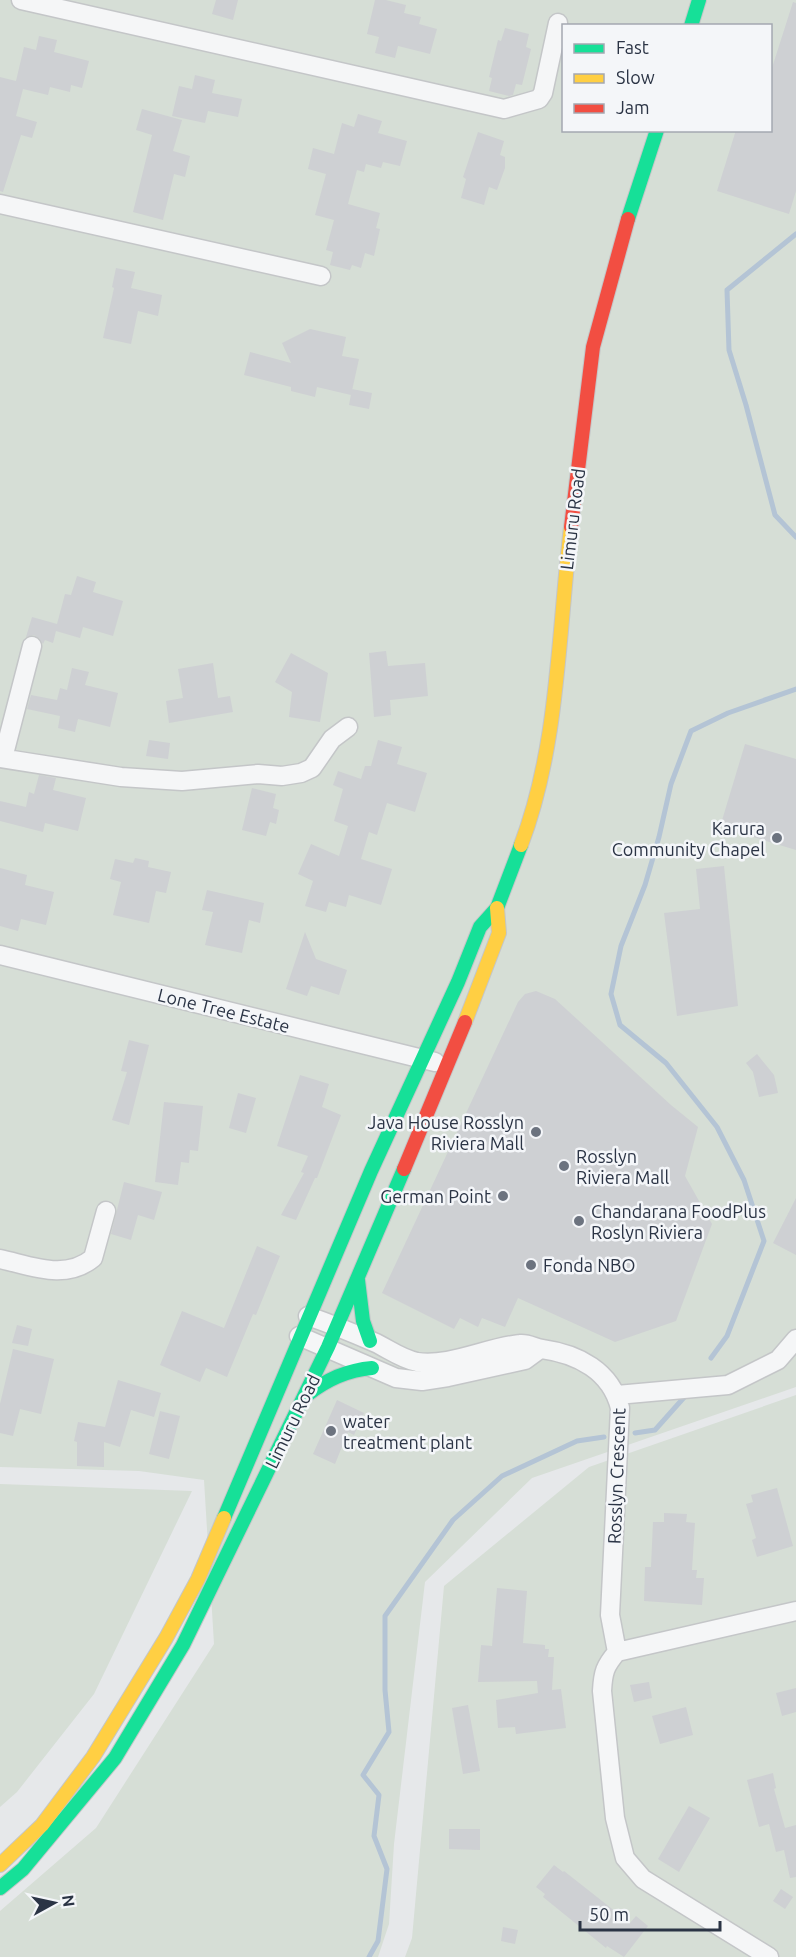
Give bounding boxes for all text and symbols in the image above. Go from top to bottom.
legend [562,24,772,132]
text: Fast [616,37,649,57]
text: Slow [616,67,655,87]
text: Jam [616,97,650,117]
street label: Limuru Road [556,467,588,571]
place label: Karura Community Chapel [612,818,765,859]
marker: Karura Community Chapel [770,831,784,845]
street label: Lone Tree Estate [156,984,292,1036]
place label: Java House Rosslyn Riviera Mall [368,1112,524,1153]
marker: Java House Rosslyn Riviera Mall [529,1125,543,1139]
place label: Rosslyn Riviera Mall [576,1146,669,1187]
marker: Rosslyn Riviera Mall [557,1159,571,1173]
place label: German Point [380,1186,491,1206]
marker: German Point [496,1189,510,1203]
place label: Chandarana FoodPlus Roslyn Riviera [591,1201,766,1242]
marker: Chandarana FoodPlus Roslyn Riviera [572,1214,586,1228]
place label: Fonda NBO [543,1255,635,1275]
marker: Fonda NBO [524,1258,538,1272]
street label: Limuru Road [261,1371,323,1471]
street label: Rosslyn Crescent [604,1408,628,1544]
place label: water treatment plant [343,1411,472,1452]
marker: water treatment plant [324,1424,338,1438]
north arrow [24,1873,84,1933]
text: N [59,1894,79,1908]
scale bar [580,1894,720,1932]
text: 50 m [589,1904,629,1924]

